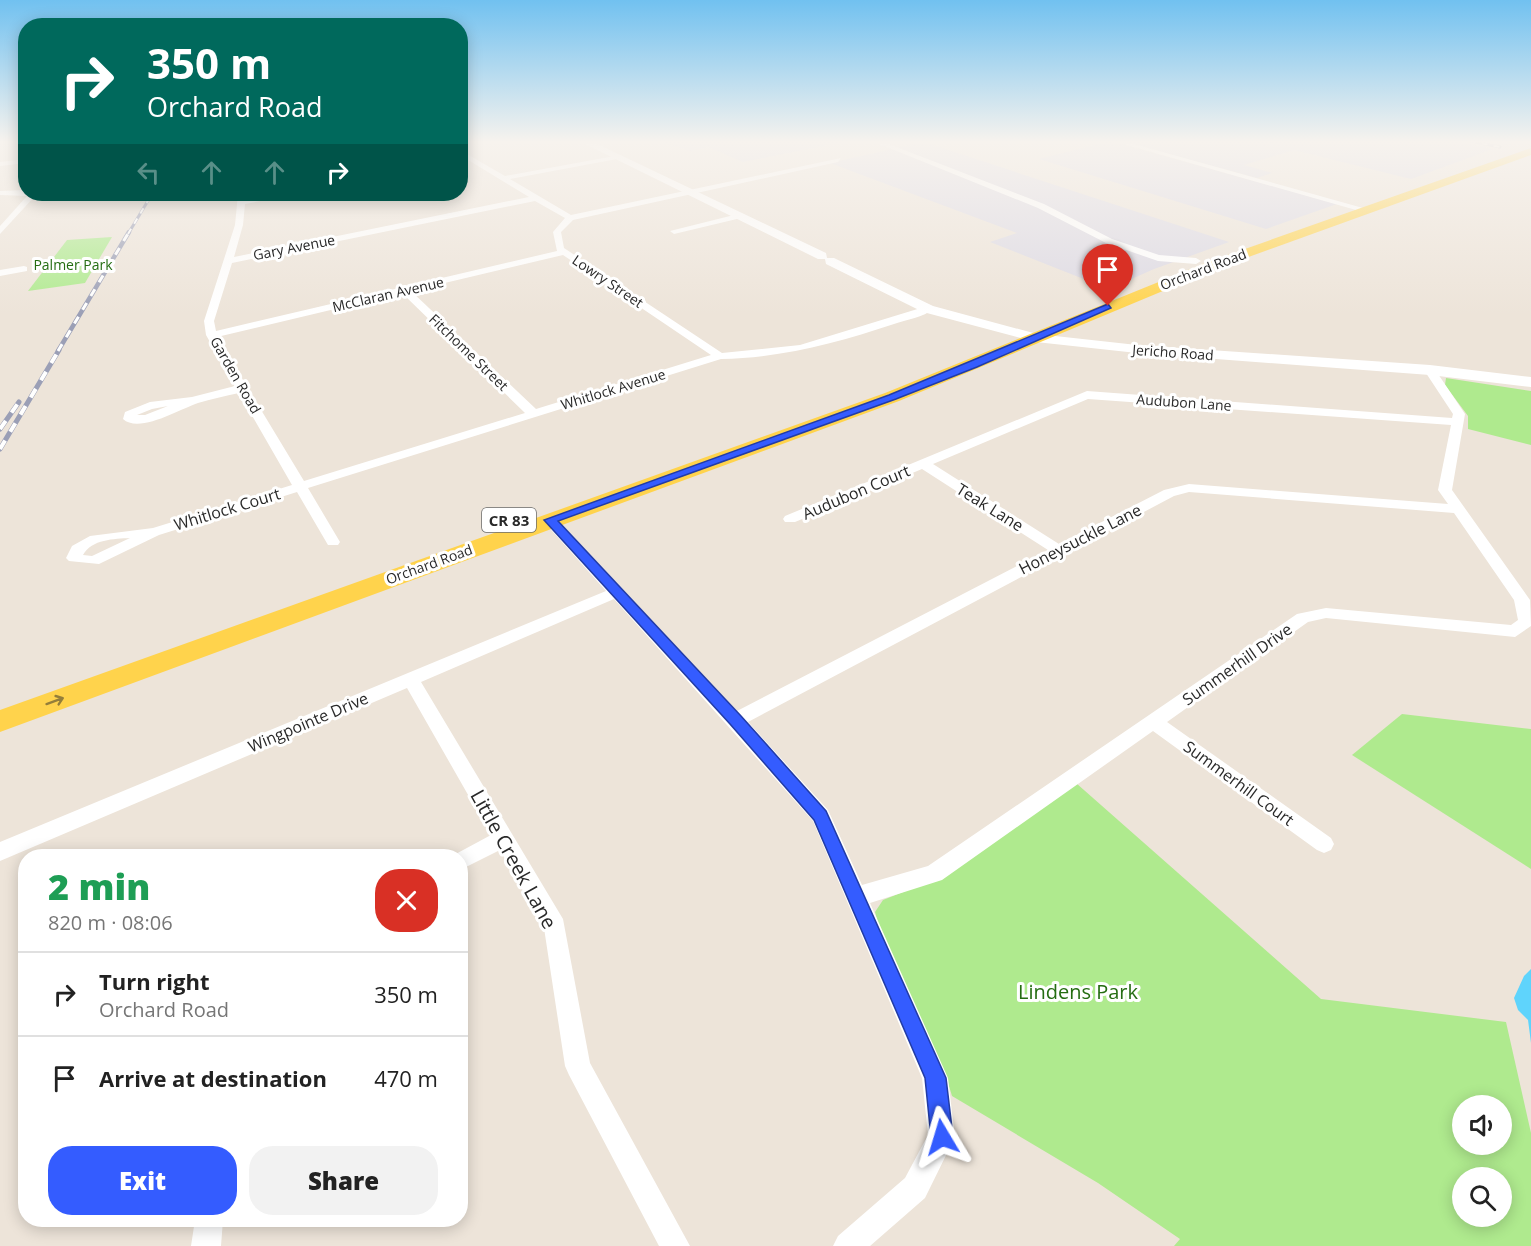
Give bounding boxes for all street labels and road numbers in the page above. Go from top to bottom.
street label: Gary Avenue [251,230,337,264]
street label: Orchard Road [1157,244,1249,294]
street label: Lowry Street [569,250,647,312]
street label: McClaran Avenue [330,272,446,316]
street label: Fitchome Street [425,309,513,395]
street label: Garden Road [206,333,266,417]
street label: Jericho Road [1130,340,1214,364]
street label: Whitlock Avenue [558,364,668,414]
street label: Audubon Lane [1136,389,1232,415]
street label: Audubon Court [799,459,913,525]
street label: Teak Lane [952,478,1028,536]
street label: Whitlock Court [171,482,283,536]
street label: Honeysuckle Lane [1015,499,1145,579]
road number: CR 83 [482,508,536,532]
street label: Orchard Road [383,540,475,588]
street label: Summerhill Drive [1178,618,1296,710]
street label: Wingpointe Drive [245,687,371,757]
street label: Summerhill Court [1179,735,1299,831]
street label: Little Creek Lane [465,785,563,933]

